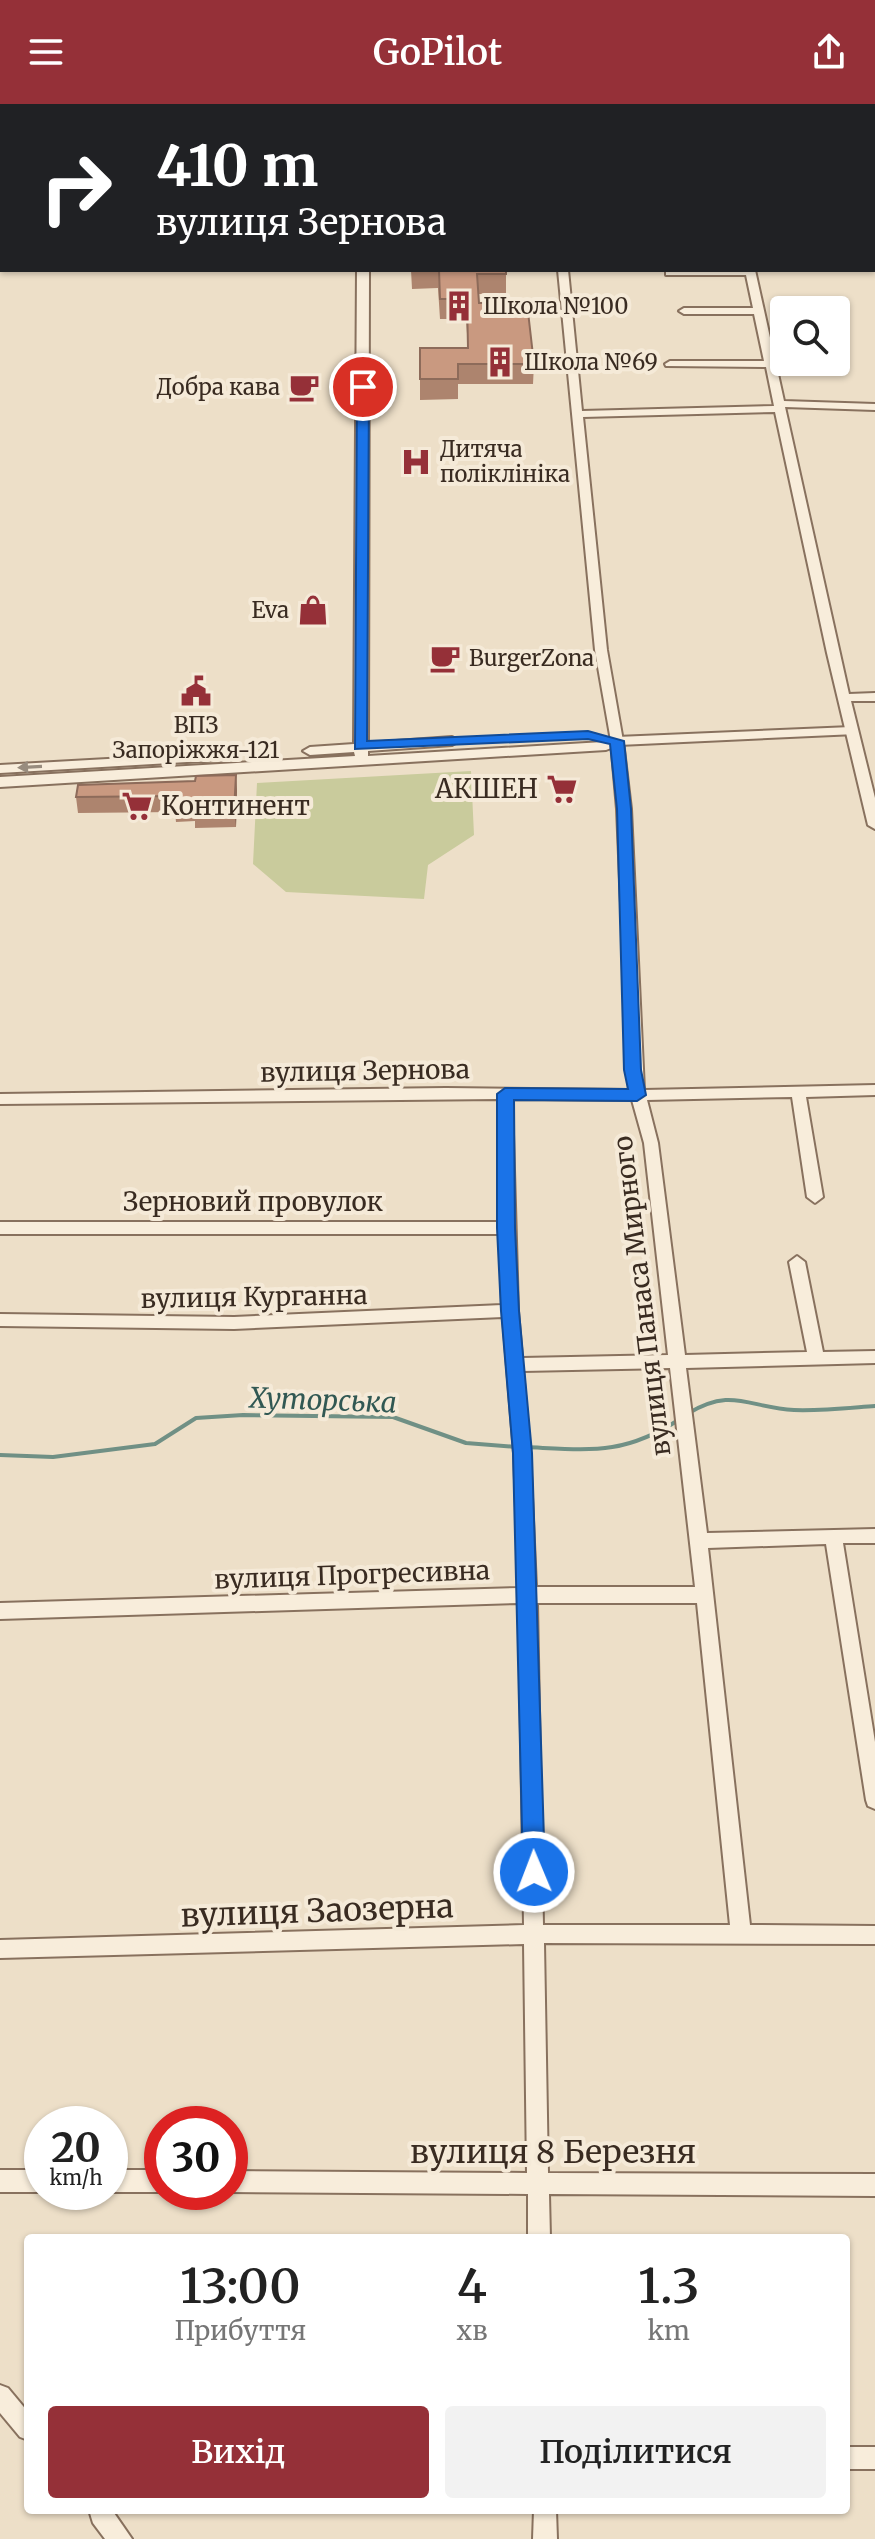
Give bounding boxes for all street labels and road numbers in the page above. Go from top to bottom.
street label: вулиця Зернова [260,1052,470,1089]
street label: вулиця Панаса Мирного [605,1134,678,1458]
street label: Зерновий провулок [123,1185,383,1218]
street label: вулиця Курганна [140,1278,368,1315]
street label: вулиця Прогресивна [214,1553,490,1596]
street label: вулиця Заозерна [180,1886,454,1936]
street label: вулиця 8 Березня [410,2132,696,2172]

